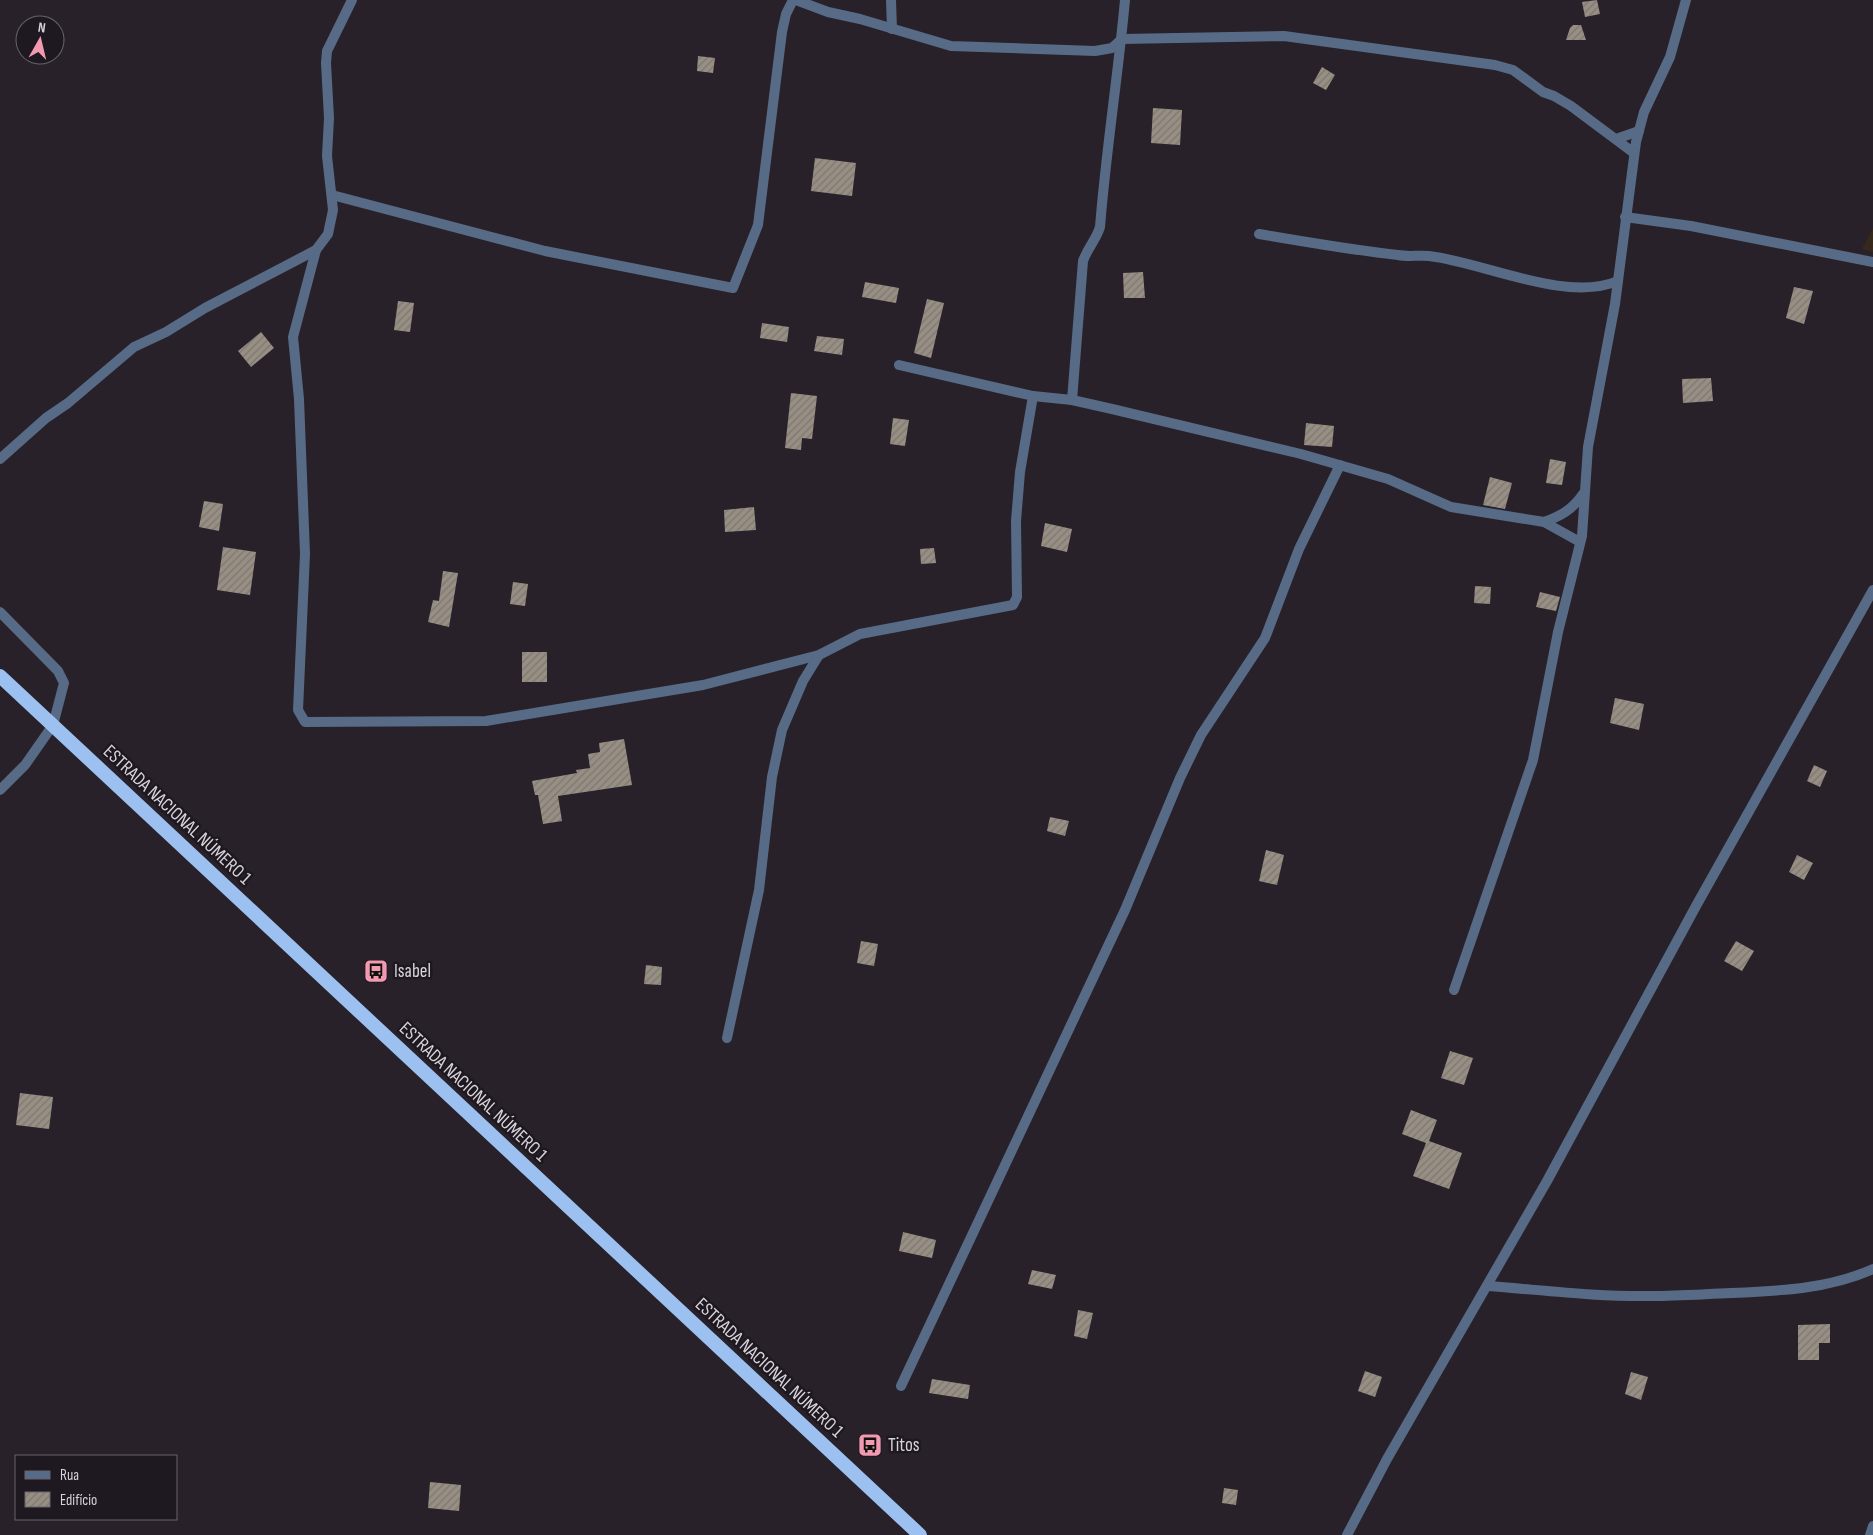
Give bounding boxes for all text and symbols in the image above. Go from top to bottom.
north arrow [15,15,65,65]
text: N [37,19,47,37]
street label: ESTRADA NACIONAL NÚMERO 1 [98,740,256,890]
bus stop icon: Isabel [363,958,389,984]
place label: Isabel [394,960,431,983]
street label: ESTRADA NACIONAL NÚMERO 1 [394,1017,552,1167]
street label: ESTRADA NACIONAL NÚMERO 1 [690,1293,848,1443]
bus stop icon: Titos [857,1432,883,1458]
place label: Titos [888,1434,920,1457]
legend [15,1455,178,1520]
text: Rua [60,1466,79,1485]
text: Edifício [60,1491,97,1510]

